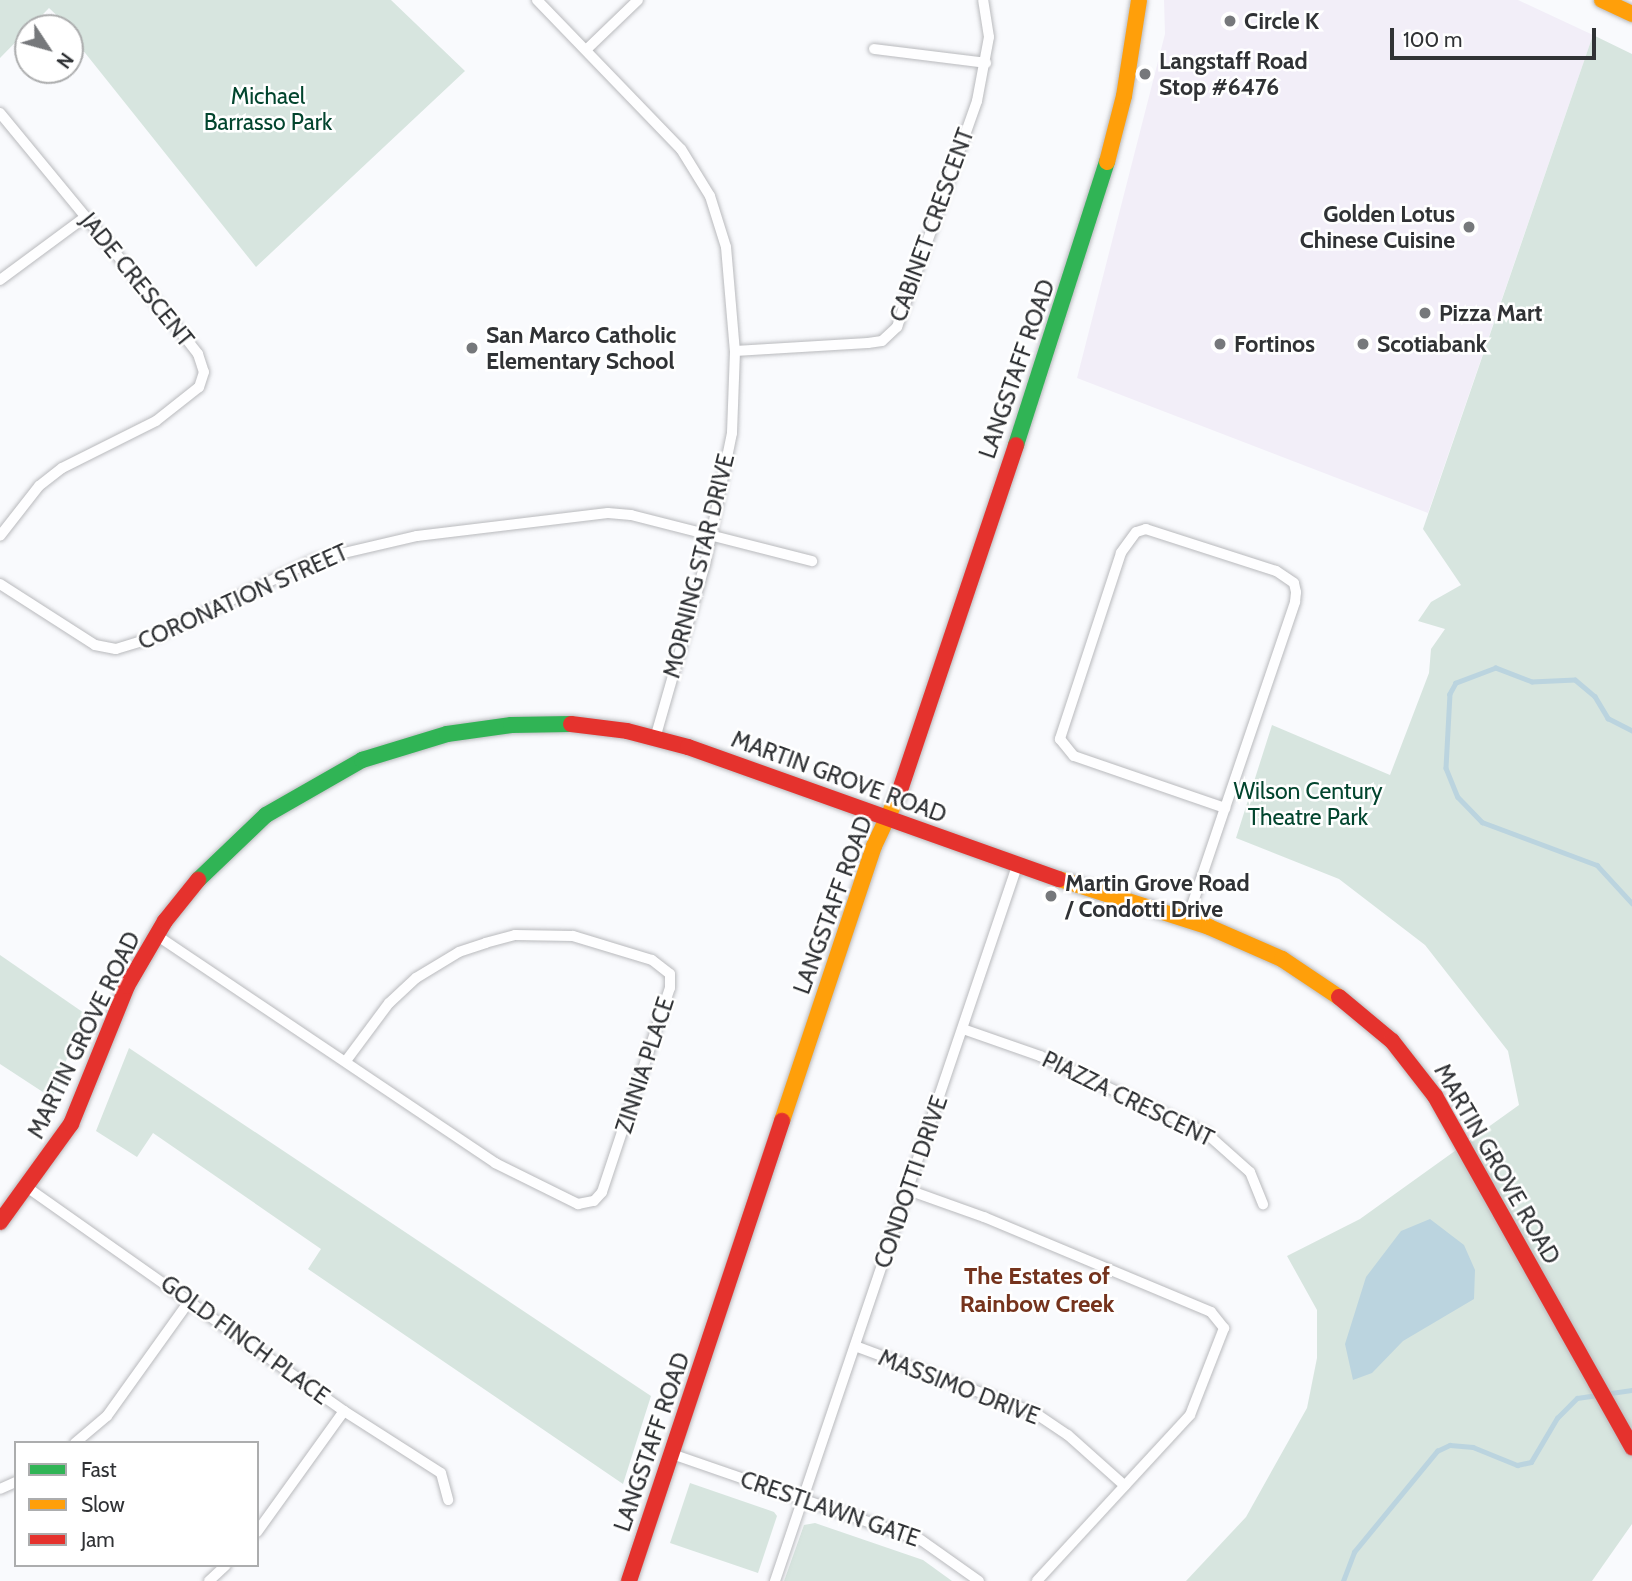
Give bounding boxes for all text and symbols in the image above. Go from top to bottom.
place label: Circle K [1244,7,1319,35]
marker: Circle K [1222,13,1238,29]
north arrow [14,14,84,84]
scale bar [1394,14,1600,58]
text: 100 m [1403,27,1462,52]
place label: Langstaff Road Stop #6476 [1159,47,1308,101]
text: N [52,48,78,73]
marker: Langstaff Road Stop #6476 [1137,66,1153,82]
park label: Michael Barrasso Park [204,82,332,136]
street label: CABINET CRESCENT [884,124,980,326]
place label: Golden Lotus Chinese Cuisine [1300,200,1455,254]
street label: JADE CRESCENT [75,207,199,353]
marker: Golden Lotus Chinese Cuisine [1461,219,1477,235]
street label: LANGSTAFF ROAD [973,276,1061,462]
place label: Pizza Mart [1439,299,1542,327]
marker: Pizza Mart [1417,305,1433,321]
place label: San Marco Catholic Elementary School [486,321,676,375]
place label: Fortinos [1234,330,1315,358]
place label: Scotiabank [1377,330,1487,358]
marker: Fortinos [1212,336,1228,352]
marker: Scotiabank [1355,336,1371,352]
marker: San Marco Catholic Elementary School [464,340,480,356]
street label: MORNING STAR DRIVE [658,451,740,681]
street label: CORONATION STREET [134,538,352,656]
street label: MARTIN GROVE ROAD [728,725,950,829]
park label: Wilson Century Theatre Park [1233,777,1383,831]
street label: LANGSTAFF ROAD [788,812,878,998]
place label: Martin Grove Road / Condotti Drive [1065,869,1250,923]
marker: Martin Grove Road / Condotti Drive [1043,888,1059,904]
street label: MARTIN GROVE ROAD [22,927,146,1143]
street label: ZINNIA PLACE [610,993,680,1137]
street label: PIAZZA CRESCENT [1038,1046,1218,1152]
street label: MARTIN GROVE ROAD [1428,1059,1566,1269]
street label: CONDOTTI DRIVE [869,1092,953,1272]
district label: The Estates of Rainbow Creek [960,1262,1114,1318]
street label: GOLD FINCH PLACE [155,1270,335,1410]
street label: MASSIMO DRIVE [875,1344,1043,1430]
street label: LANGSTAFF ROAD [608,1349,696,1535]
legend [14,1441,259,1567]
text: Fast [81,1457,117,1482]
street label: CRESTLAWN GATE [737,1465,923,1553]
text: Slow [81,1492,125,1517]
text: Jam [81,1527,115,1552]

